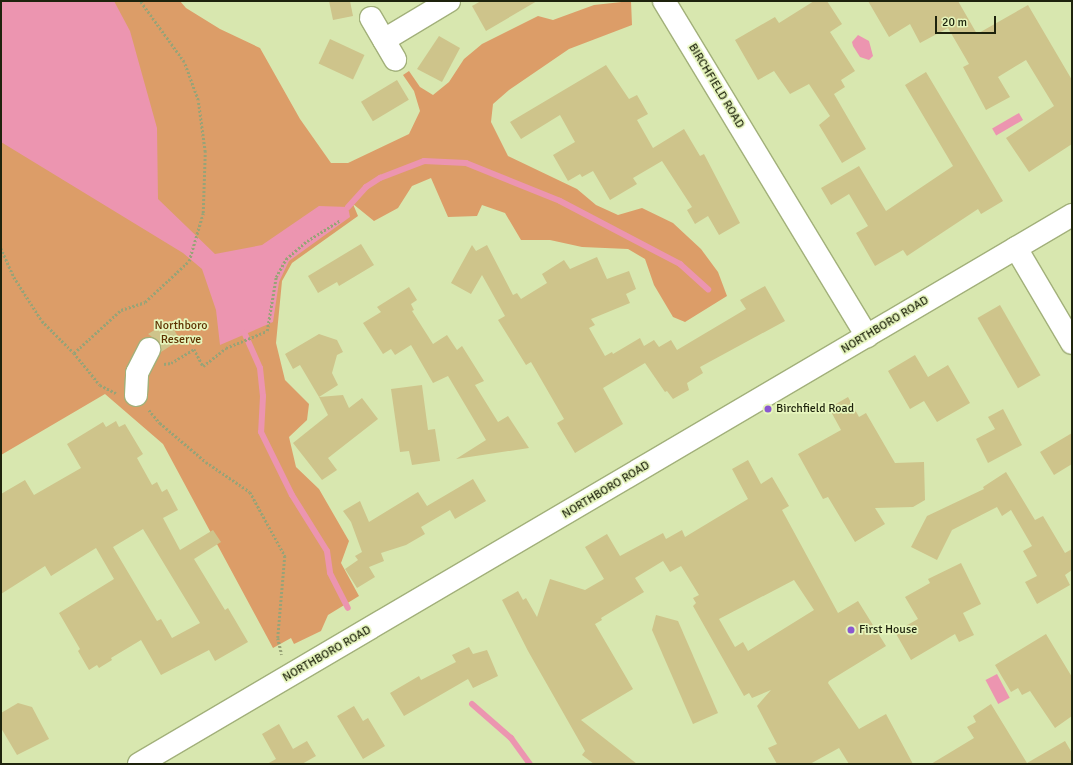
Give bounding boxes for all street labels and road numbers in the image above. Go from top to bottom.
street label: BIRCHFIELD ROAD [685,41,747,131]
street label: NORTHBORO ROAD [839,293,931,357]
street label: NORTHBORO ROAD [560,458,652,522]
street label: NORTHBORO ROAD [280,623,374,685]

